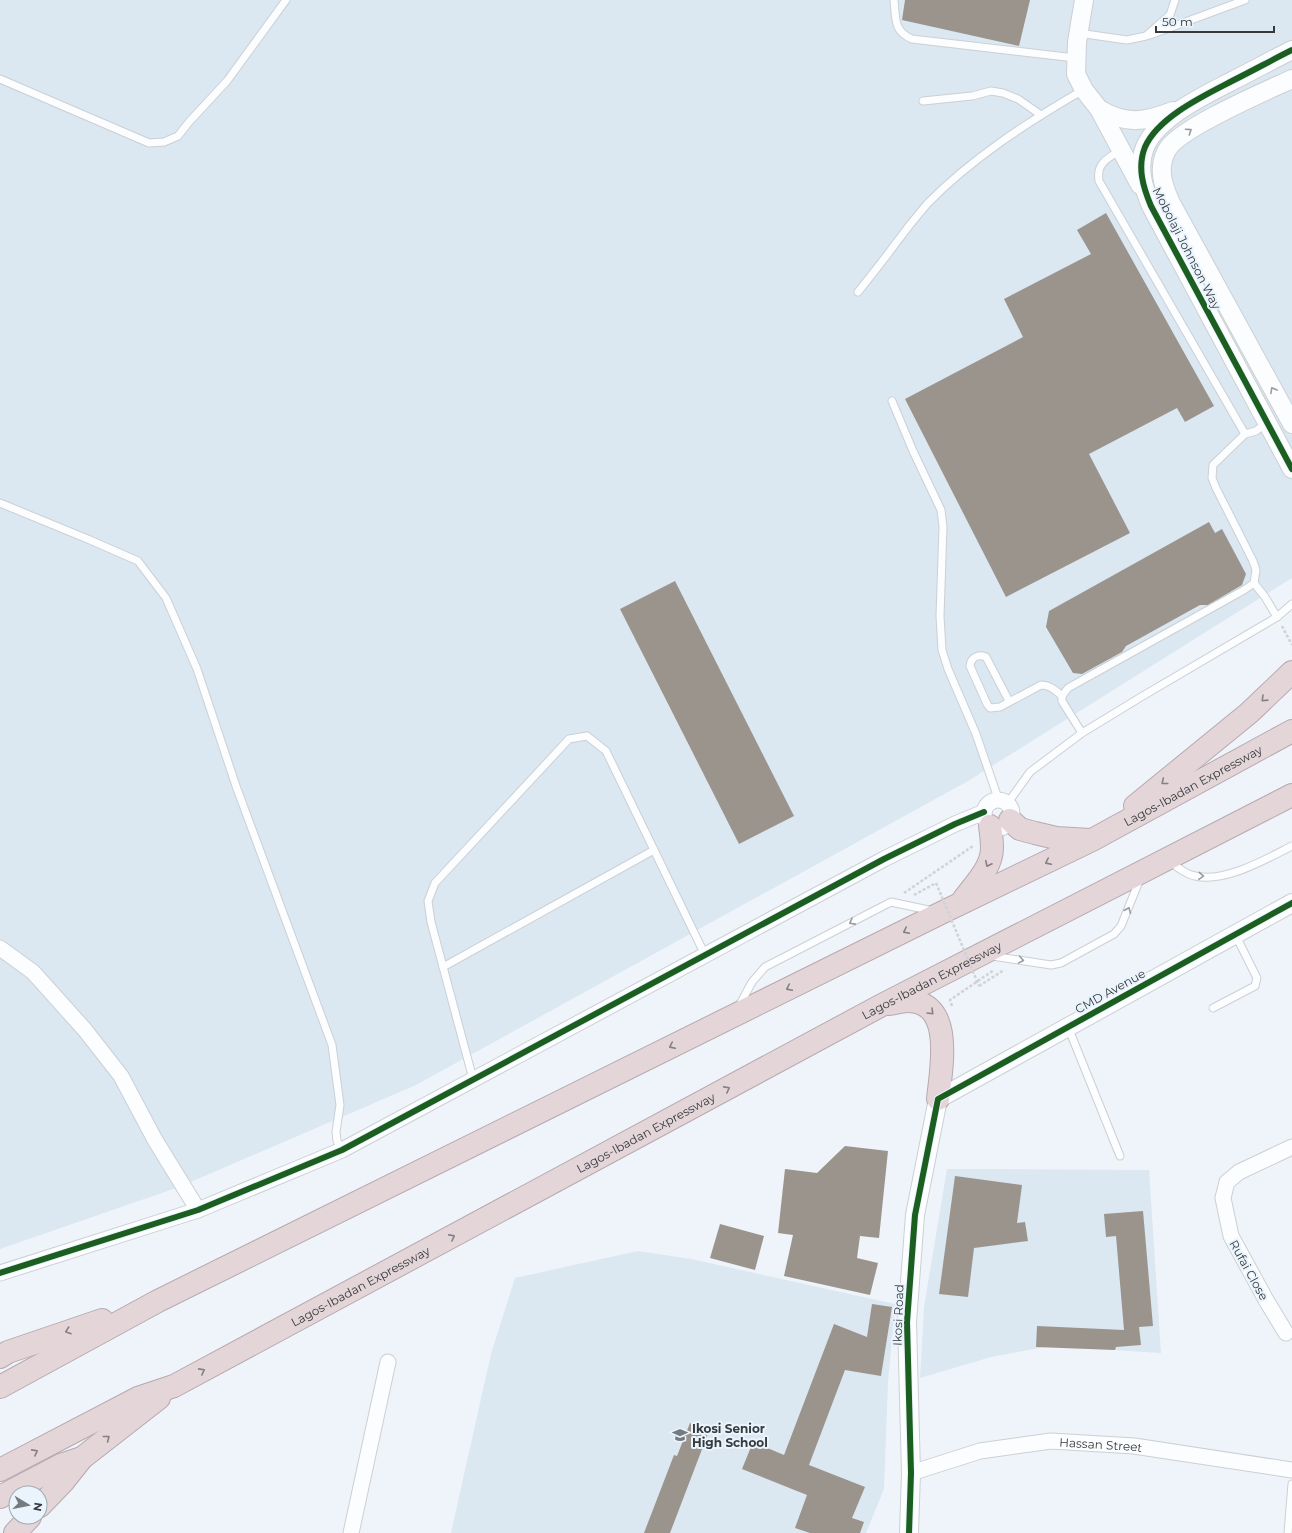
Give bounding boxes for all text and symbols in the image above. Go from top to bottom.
scale bar [1156,8,1274,34]
text: 50 m [1162,14,1193,29]
one-way arrow [1185,128,1192,136]
street label: Mobolaji Johnson Way [1150,184,1225,312]
one-way arrow [1271,386,1278,394]
one-way arrow [1261,694,1269,702]
street label: Lagos-Ibadan Expressway [1121,741,1265,829]
one-way arrow [1161,777,1168,784]
one-way arrow [1044,857,1052,865]
one-way arrow [985,859,992,867]
one-way arrow [1198,872,1204,881]
one-way arrow [1123,906,1131,913]
one-way arrow [849,917,856,925]
one-way arrow [902,926,910,933]
street label: Lagos-Ibadan Expressway [859,937,1004,1022]
one-way arrow [1017,956,1024,964]
street label: CMD Avenue [1072,965,1148,1017]
one-way arrow [786,983,793,991]
one-way arrow [927,1007,934,1015]
one-way arrow [669,1041,677,1049]
one-way arrow [722,1086,730,1093]
street label: Lagos-Ibadan Expressway [573,1089,718,1176]
one-way arrow [448,1234,455,1241]
street label: Rufai Close [1226,1237,1272,1303]
street label: Lagos-Ibadan Expressway [288,1242,433,1329]
street label: Ikosi Road [889,1284,907,1346]
one-way arrow [64,1327,71,1335]
one-way arrow [198,1369,205,1376]
place label: Ikosi Senior High School [692,1421,768,1450]
school or university icon: Ikosi Senior High School [671,1426,689,1444]
street label: Hassan Street [1059,1434,1144,1455]
one-way arrow [103,1436,110,1443]
one-way arrow [30,1449,38,1456]
north arrow [8,1485,48,1525]
text: N [30,1501,46,1512]

